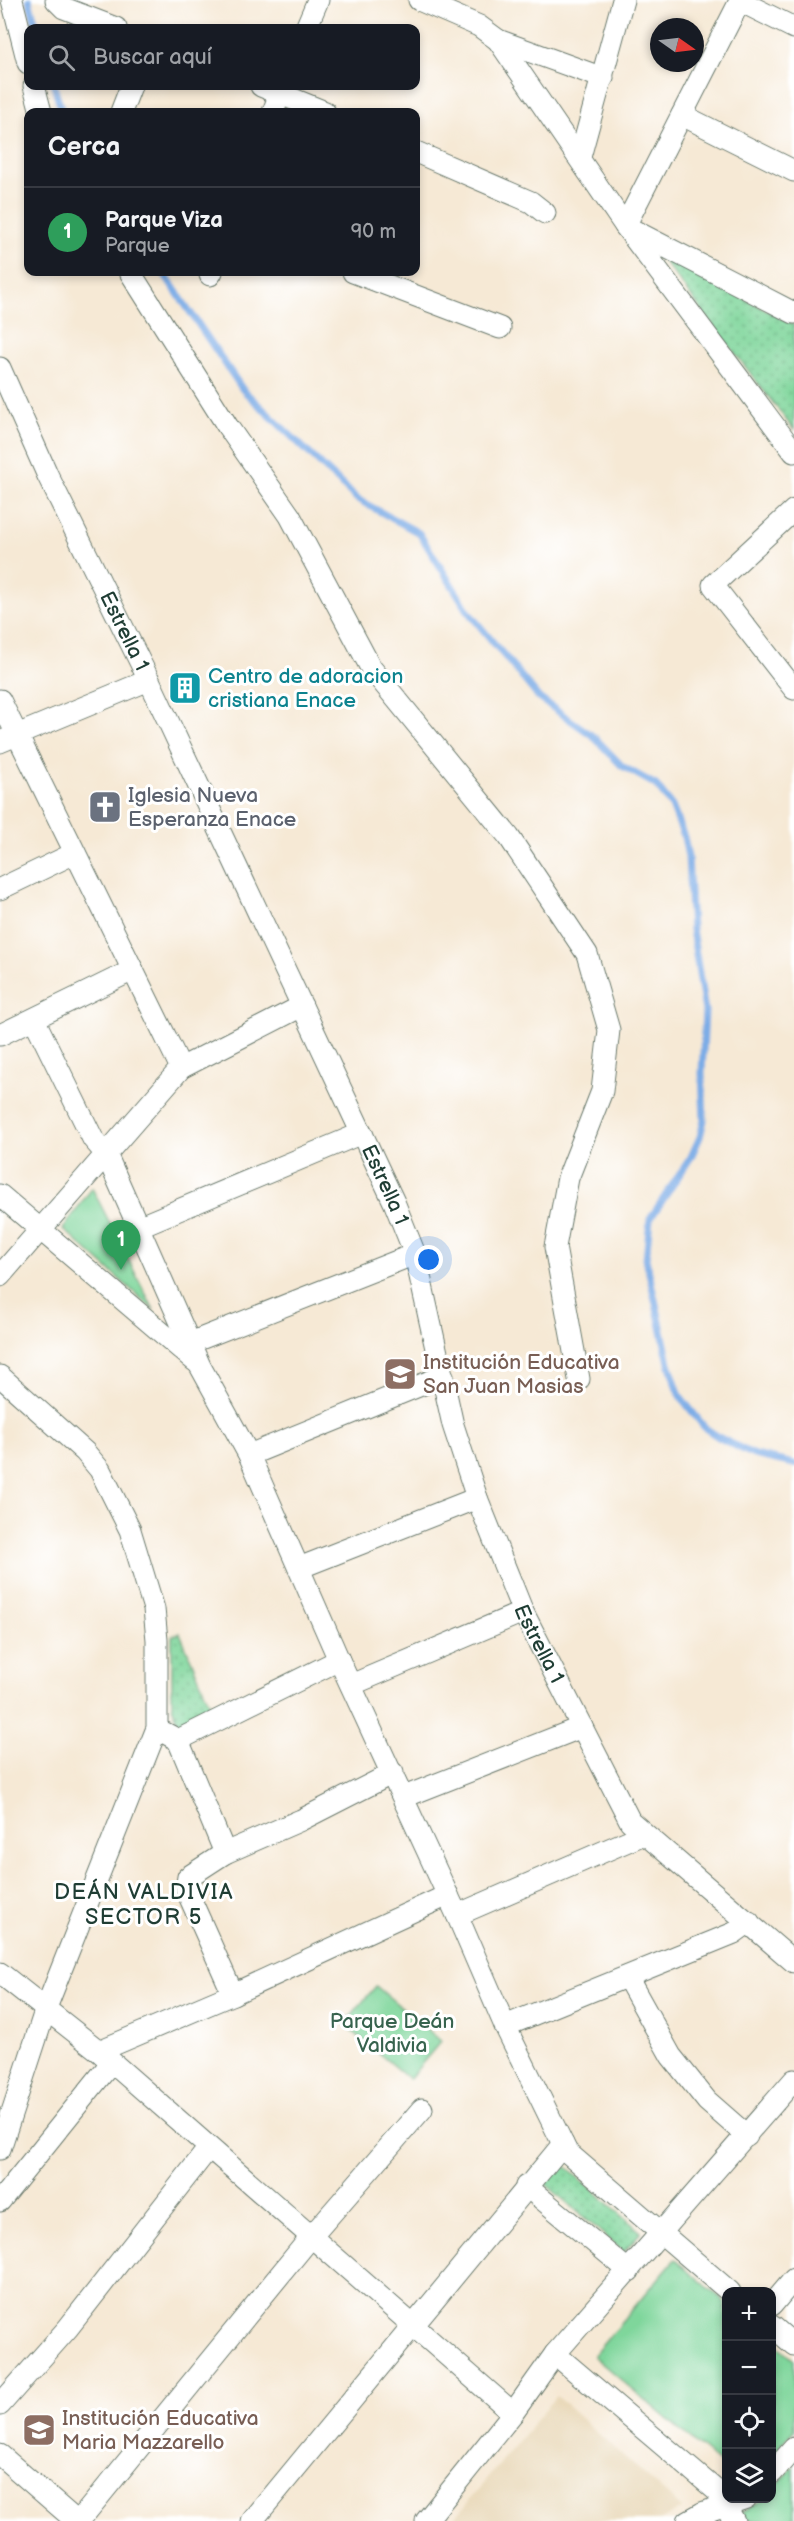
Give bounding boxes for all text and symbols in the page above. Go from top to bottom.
north arrow [650,18,704,72]
search box [24,24,420,90]
icon: search [45,41,78,74]
text: Buscar aquí [93,44,212,71]
text: Cerca [48,132,120,163]
text: Parque Viza [105,207,223,234]
text: 1 [63,220,72,244]
text: 90 m [351,220,396,244]
text: Parque [105,234,170,258]
street label: Estrella 1 [95,587,155,675]
place label: Centro de adoracion cristiana Enace [208,664,403,713]
building icon: Centro de adoracion cristiana Enace [167,670,203,706]
place label: Iglesia Nueva Esperanza Enace [128,783,296,832]
church icon: Iglesia Nueva Esperanza Enace [87,789,123,825]
street label: Estrella 1 [356,1140,414,1228]
pin: 1 [102,1220,140,1270]
your location [414,1245,443,1274]
place label: Institución Educativa San Juan Masias [423,1350,620,1399]
school or university icon: Institución Educativa San Juan Masias [382,1356,418,1392]
street label: Estrella 1 [509,1601,570,1687]
district label: DEÁN VALDIVIA SECTOR 5 [54,1878,234,1931]
park label: Parque Deán Valdivia [330,2009,454,2058]
map controls [722,2287,776,2503]
button: + [722,2287,776,2341]
button: − [722,2341,776,2395]
button: locate [722,2395,776,2449]
place label: Institución Educativa Maria Mazzarello [62,2406,259,2455]
school or university icon: Institución Educativa Maria Mazzarello [21,2412,57,2448]
button: layers [722,2449,776,2503]

